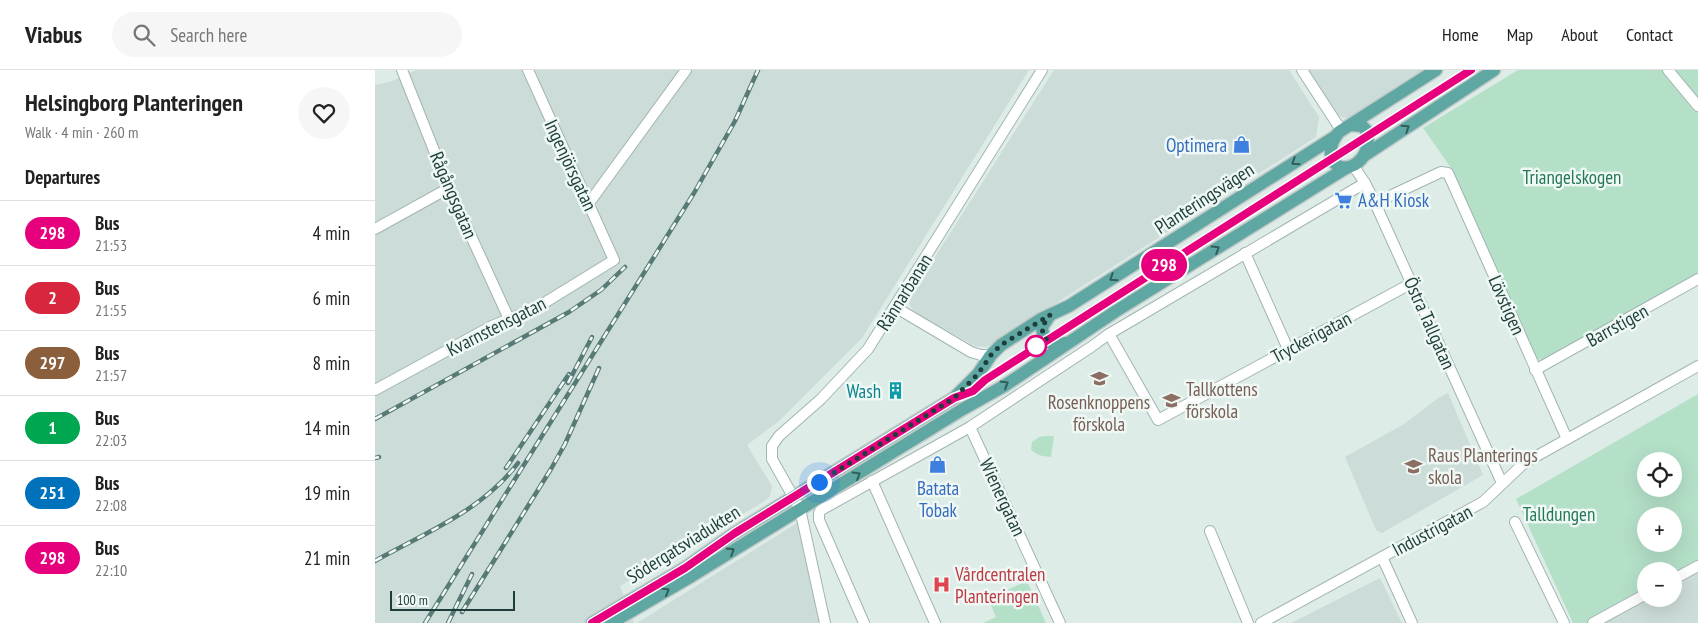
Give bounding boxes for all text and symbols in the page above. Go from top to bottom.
search box [112,12,462,57]
text: Viabus [25,19,82,50]
icon: search [130,21,158,49]
text: Search here [170,23,247,47]
text: Home [1442,23,1479,46]
text: Map [1507,23,1533,46]
text: About [1561,23,1598,46]
text: Contact [1626,23,1673,46]
text: Helsingborg Planteringen [25,87,243,118]
button: heart [298,87,350,139]
street label: Ingenjörsgatan [539,115,603,215]
text: Walk · 4 min · 260 m [25,122,138,142]
one-way arrow [1400,125,1410,134]
place label: Optimera [1166,133,1227,157]
shop icon: Optimera [1231,135,1251,155]
street label: Rågångsgatan [425,148,483,242]
one-way arrow [1291,156,1300,165]
street label: Planteringsvägen [1150,157,1258,239]
text: Departures [25,165,100,189]
park label: Triangelskogen [1523,165,1621,189]
place label: A&H Kiosk [1358,188,1430,212]
supermarket icon: A&H Kiosk [1334,190,1354,210]
text: Bus [95,211,119,235]
text: 298 [40,221,65,244]
text: 4 min [313,221,350,245]
text: 21:53 [95,235,127,255]
one-way arrow [1210,246,1219,256]
street label: Rännarbanan [871,249,937,335]
line badge: 298 [1135,249,1193,281]
text: 298 [1151,253,1177,276]
one-way arrow [1110,271,1119,281]
street label: Lövstigen [1483,272,1531,338]
street label: Östra Tallgatan [1399,273,1461,373]
text: Bus [95,276,119,300]
text: 2 [48,286,57,309]
text: 6 min [313,286,350,310]
street label: Kvarnstensgatan [442,291,550,361]
street label: Barrstigen [1582,298,1652,352]
text: 21:55 [95,300,127,320]
street label: Tryckerigatan [1267,306,1355,368]
unlabelled marker [1025,335,1047,357]
text: Bus [95,341,119,365]
text: 297 [40,351,65,374]
text: 8 min [313,351,350,375]
text: 21:57 [95,365,127,385]
school or university icon: Rosenknoppens förskola [1089,369,1109,389]
place label: Tallkottens förskola [1186,377,1258,423]
place label: Wash [846,379,881,403]
building icon: Wash [885,381,905,401]
one-way arrow [1000,381,1009,391]
place label: Rosenknoppens förskola [1048,390,1150,436]
school or university icon: Tallkottens förskola [1162,390,1182,410]
text: Bus [95,406,119,430]
text: 1 [48,416,57,439]
text: 14 min [304,416,350,440]
text: 22:03 [95,430,127,450]
place label: Raus Planterings skola [1428,443,1538,489]
map controls [1637,452,1682,607]
button: locate [1637,452,1682,497]
street label: Wienergatan [975,454,1031,540]
shop icon: Batata Tobak [928,455,948,475]
school or university icon: Raus Planterings skola [1404,456,1424,476]
your location [807,470,832,495]
text: Bus [95,471,119,495]
one-way arrow [851,471,860,481]
place label: Batata Tobak [917,476,959,522]
text: 251 [40,481,65,504]
text: 19 min [304,481,350,505]
text: 22:08 [95,495,127,515]
street label: Industrigatan [1388,499,1476,561]
street label: Södergatsviadukten [622,500,744,588]
park label: Talldungen [1523,502,1595,526]
button: + [1637,507,1682,552]
text: Bus [95,536,119,560]
text: 298 [40,546,65,569]
text: 21 min [304,546,350,570]
one-way arrow [726,548,735,558]
text: 22:10 [95,560,127,580]
place label: Vårdcentralen Planteringen [954,562,1045,608]
button: − [1637,562,1682,607]
hospital icon: Vårdcentralen Planteringen [931,575,951,595]
scale bar [390,588,515,611]
one-way arrow [660,588,669,598]
text: 100 m [397,591,428,609]

